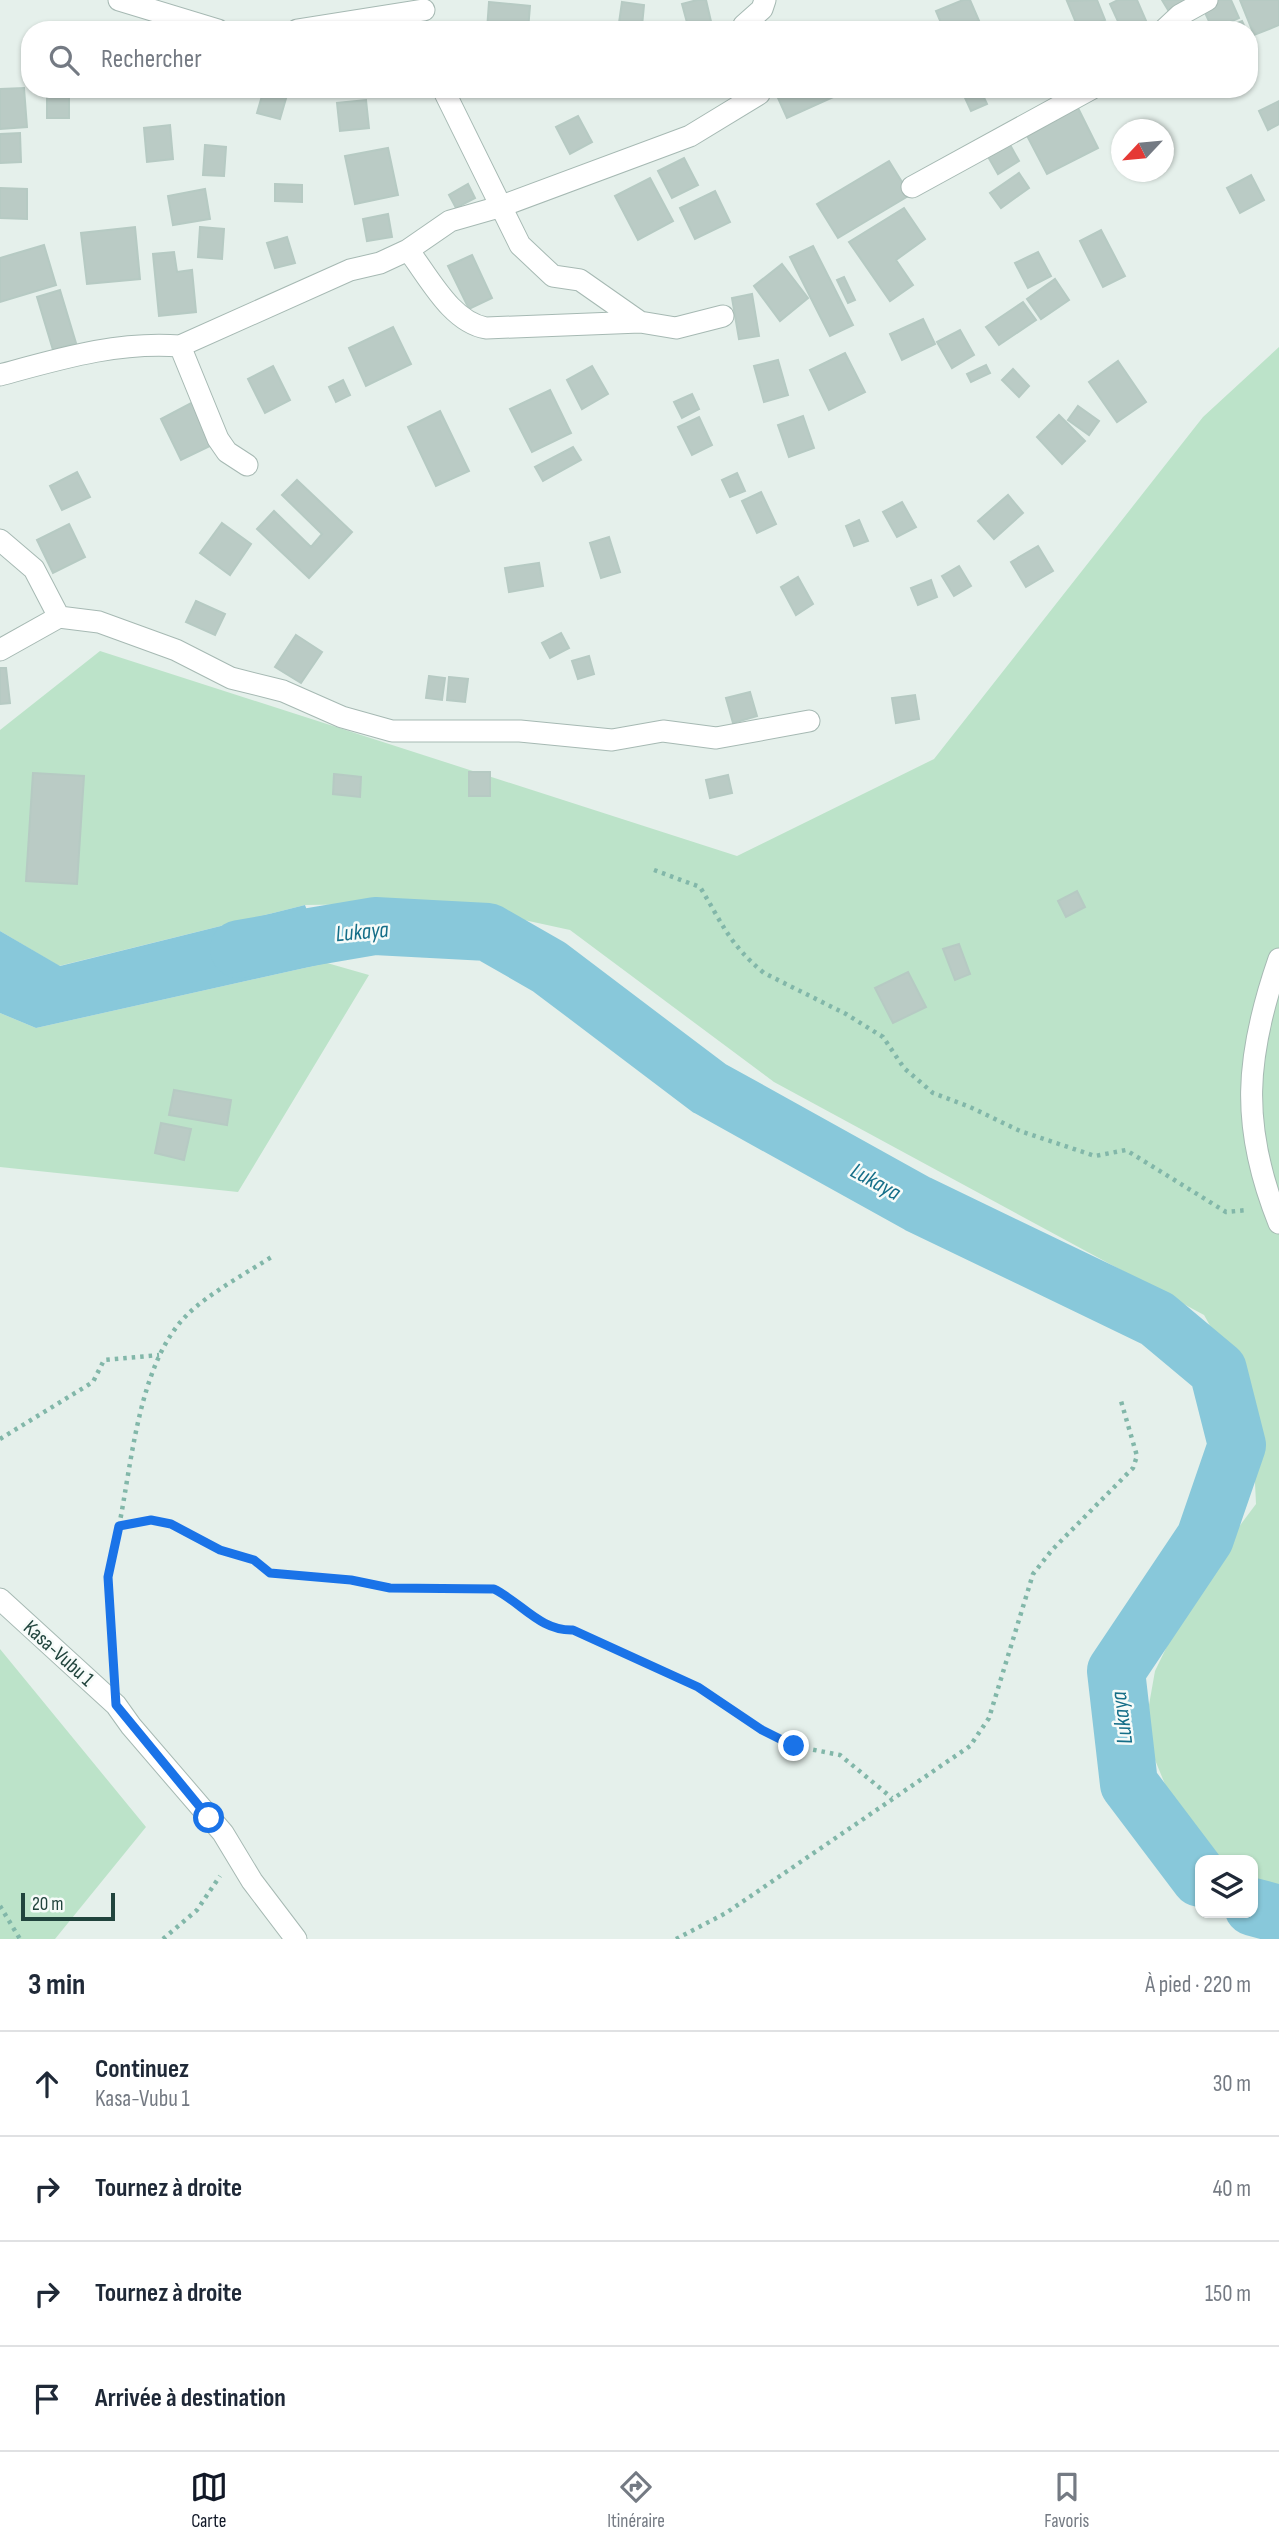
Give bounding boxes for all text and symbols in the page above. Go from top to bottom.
search box [21,21,1258,98]
icon: search [45,41,83,79]
text: Rechercher [101,44,202,75]
north arrow [1111,119,1174,182]
water label: Lukaya [334,916,390,948]
water label: Lukaya [846,1157,906,1207]
street label: Kasa-Vubu 1 [18,1615,100,1692]
water label: Lukaya [1105,1689,1139,1746]
route end [778,1730,809,1761]
route start [193,1802,224,1833]
map controls [1195,1855,1258,1918]
button: layers [1195,1855,1258,1918]
scale bar [21,1890,116,1922]
text: 20 m [32,1893,64,1916]
text: 3 min [28,1967,85,2003]
text: À pied · 220 m [1145,1971,1251,1999]
text: Continuez [95,2054,189,2085]
icon: ahead [28,2065,66,2103]
text: 30 m [1213,2070,1251,2098]
text: Kasa-Vubu 1 [95,2085,190,2113]
icon: right [28,2170,66,2208]
text: Tournez à droite [95,2173,242,2204]
text: 40 m [1213,2175,1251,2203]
icon: right [28,2275,66,2313]
text: Tournez à droite [95,2278,242,2309]
text: 150 m [1205,2280,1251,2308]
icon: arrive [28,2380,66,2418]
text: Arrivée à destination [95,2383,286,2414]
tab: Carte [190,2468,228,2533]
tab: Itinéraire [607,2468,665,2533]
tab: Favoris [1044,2468,1089,2533]

